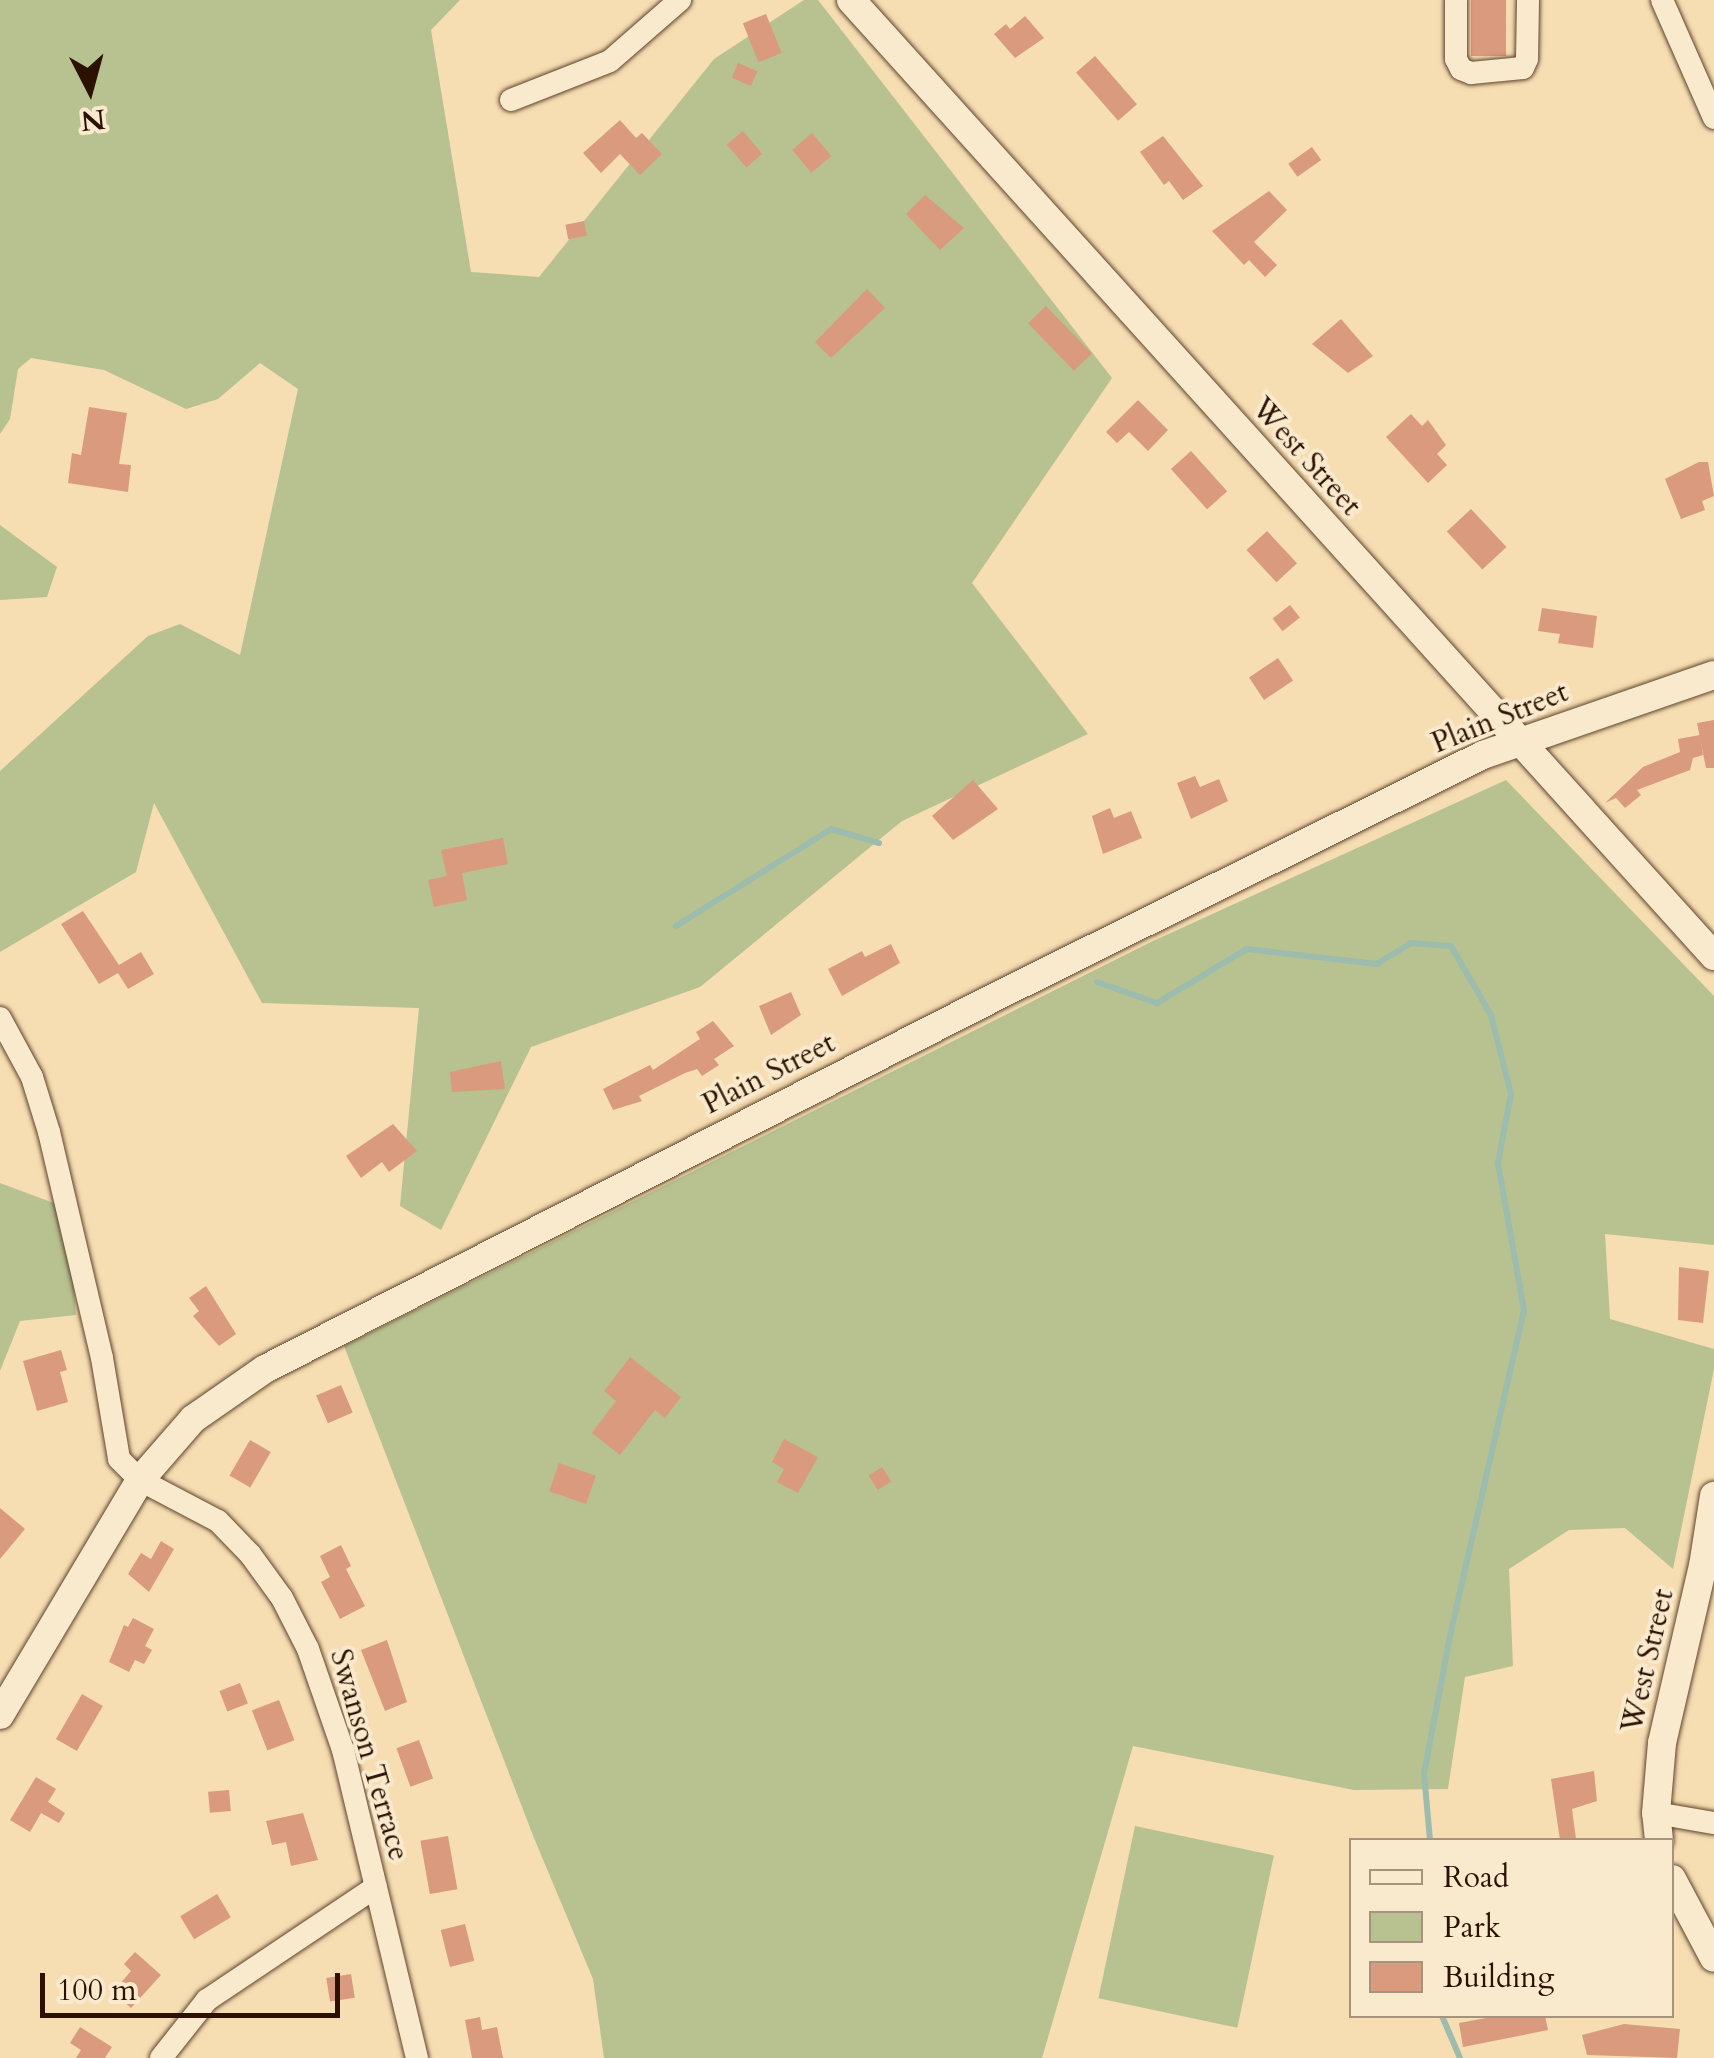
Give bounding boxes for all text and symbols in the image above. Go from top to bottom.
north arrow [40,40,140,140]
text: N [79,100,107,140]
street label: West Street [1244,391,1368,523]
street label: Plain Street [1426,674,1574,762]
street label: Plain Street [697,1025,841,1123]
street label: West Street [1614,1586,1682,1736]
street label: Swanson Terrace [322,1645,416,1865]
legend [1349,1838,1674,2018]
text: Road [1443,1857,1509,1898]
text: Park [1443,1907,1501,1948]
scale bar [45,1953,345,2015]
text: Building [1443,1957,1554,1998]
text: 100 m [57,1970,137,2011]

